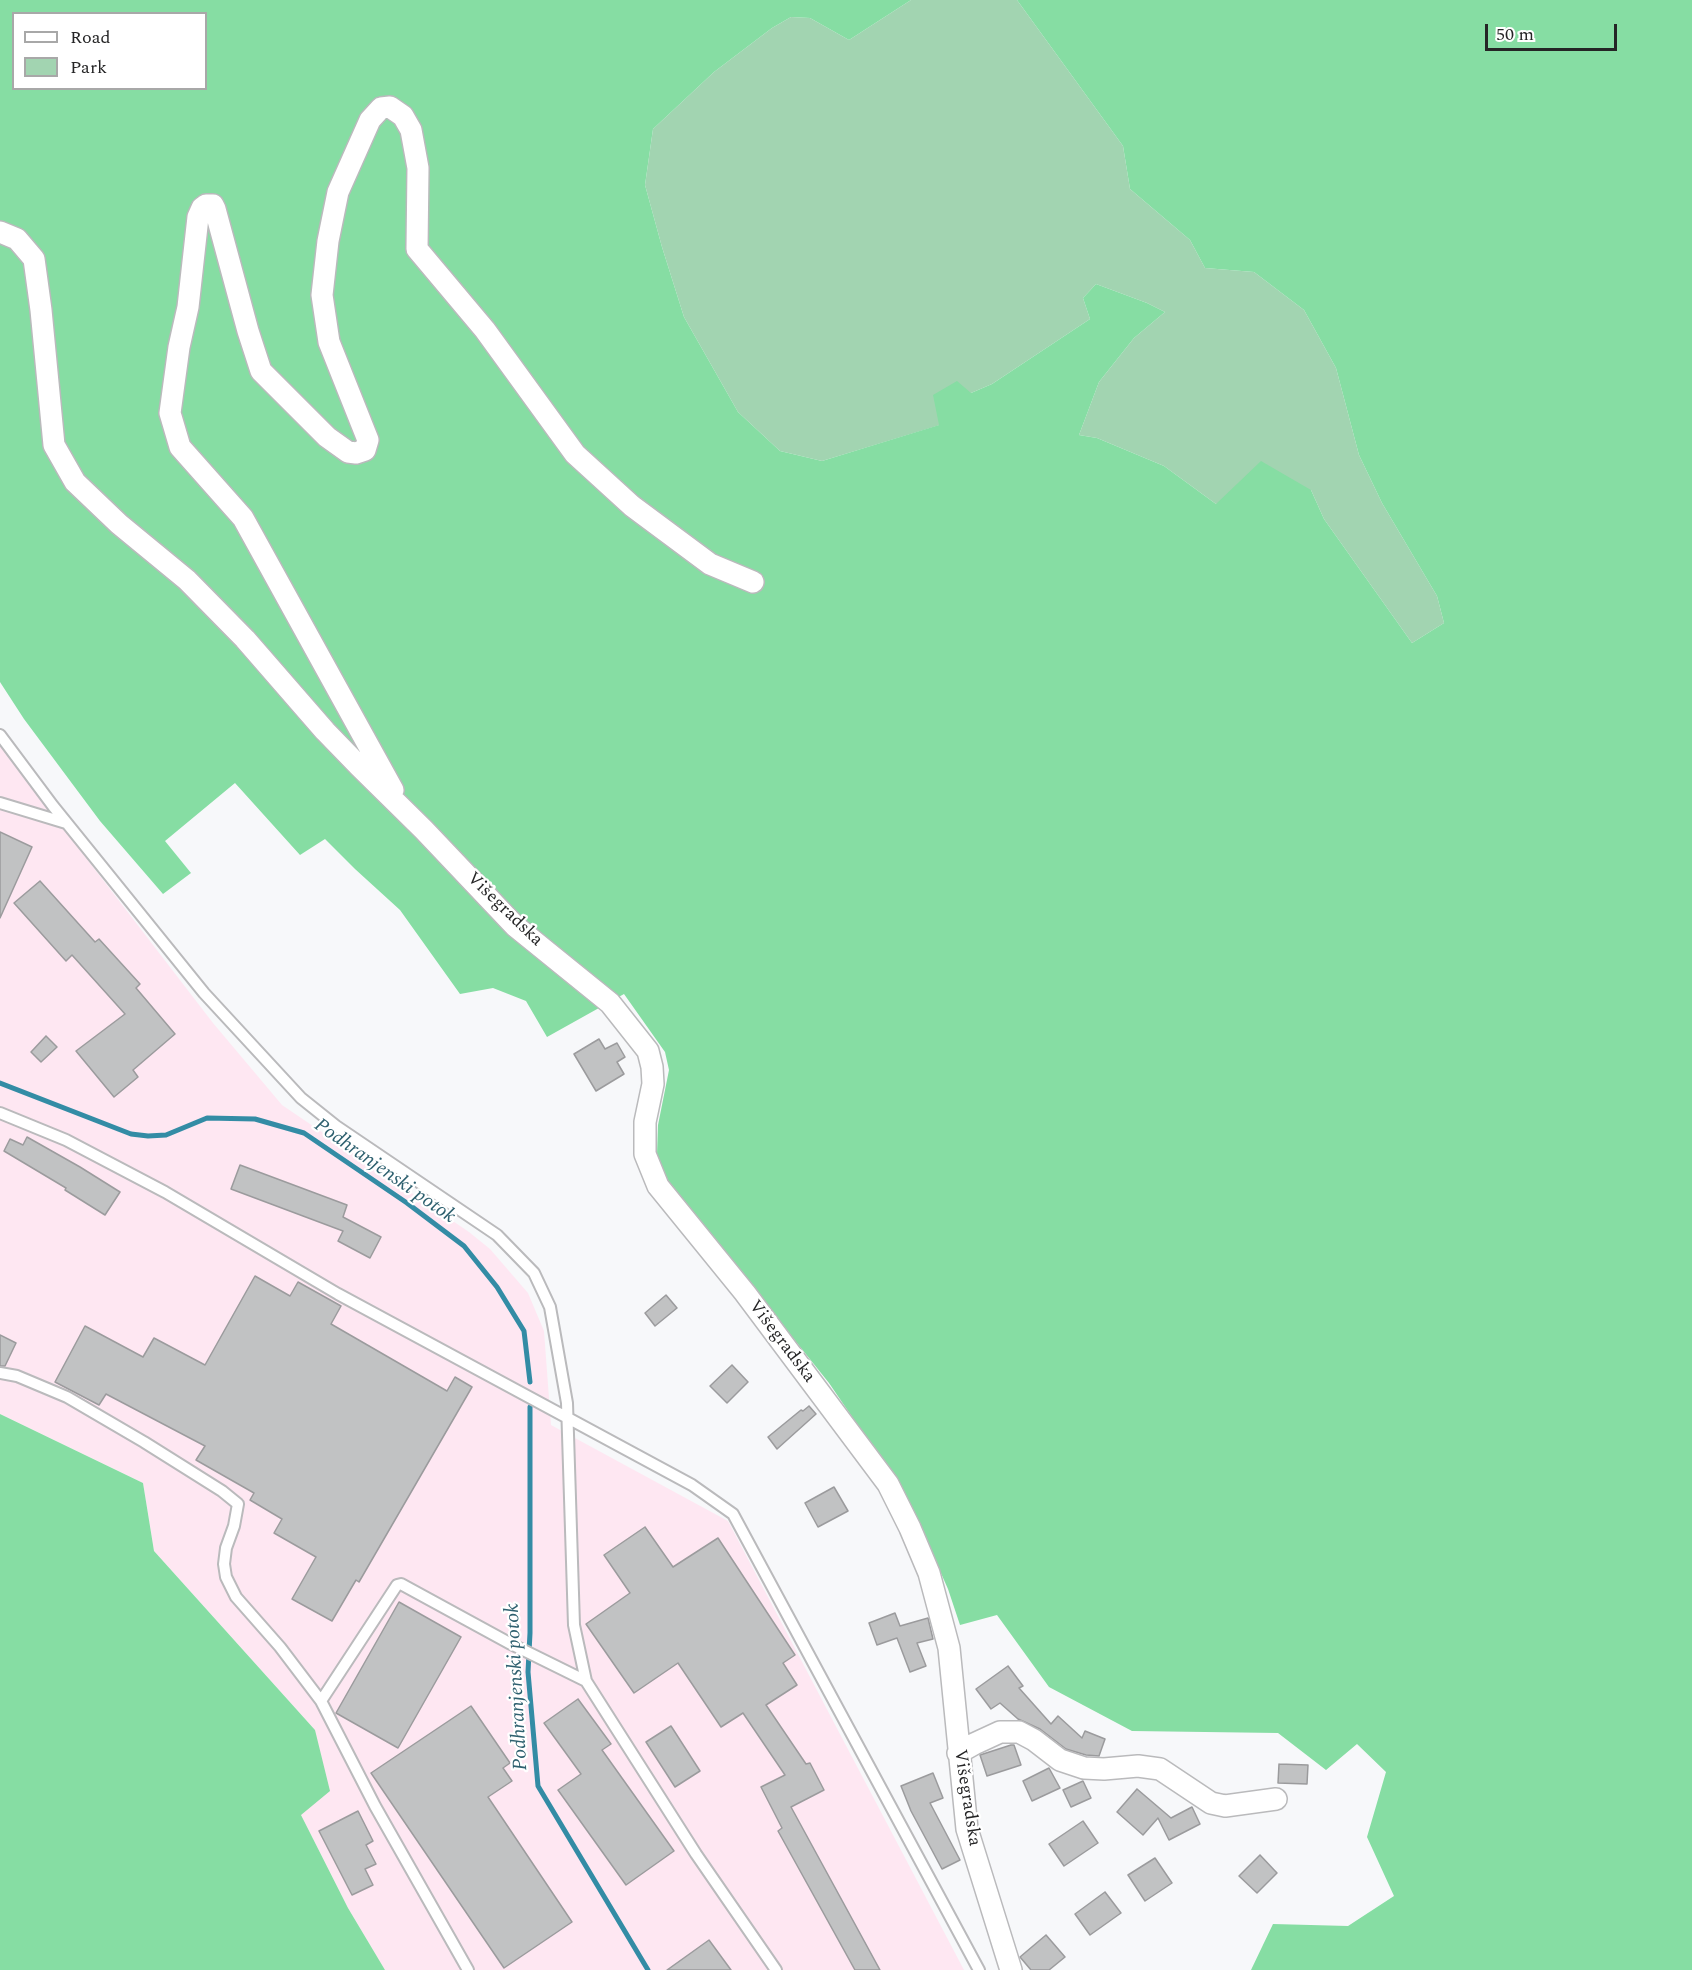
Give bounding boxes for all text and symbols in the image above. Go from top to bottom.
legend [12,12,207,90]
scale bar [1488,12,1620,50]
text: 50 m [1496,21,1534,48]
text: Road [70,24,111,51]
text: Park [70,54,107,81]
street label: Višegradska [461,868,547,952]
water label: Podhranjenski potok [309,1114,459,1230]
street label: Višegradska [743,1297,819,1387]
water label: Podhranjenski potok [502,1603,534,1771]
street label: Višegradska [948,1748,984,1848]

